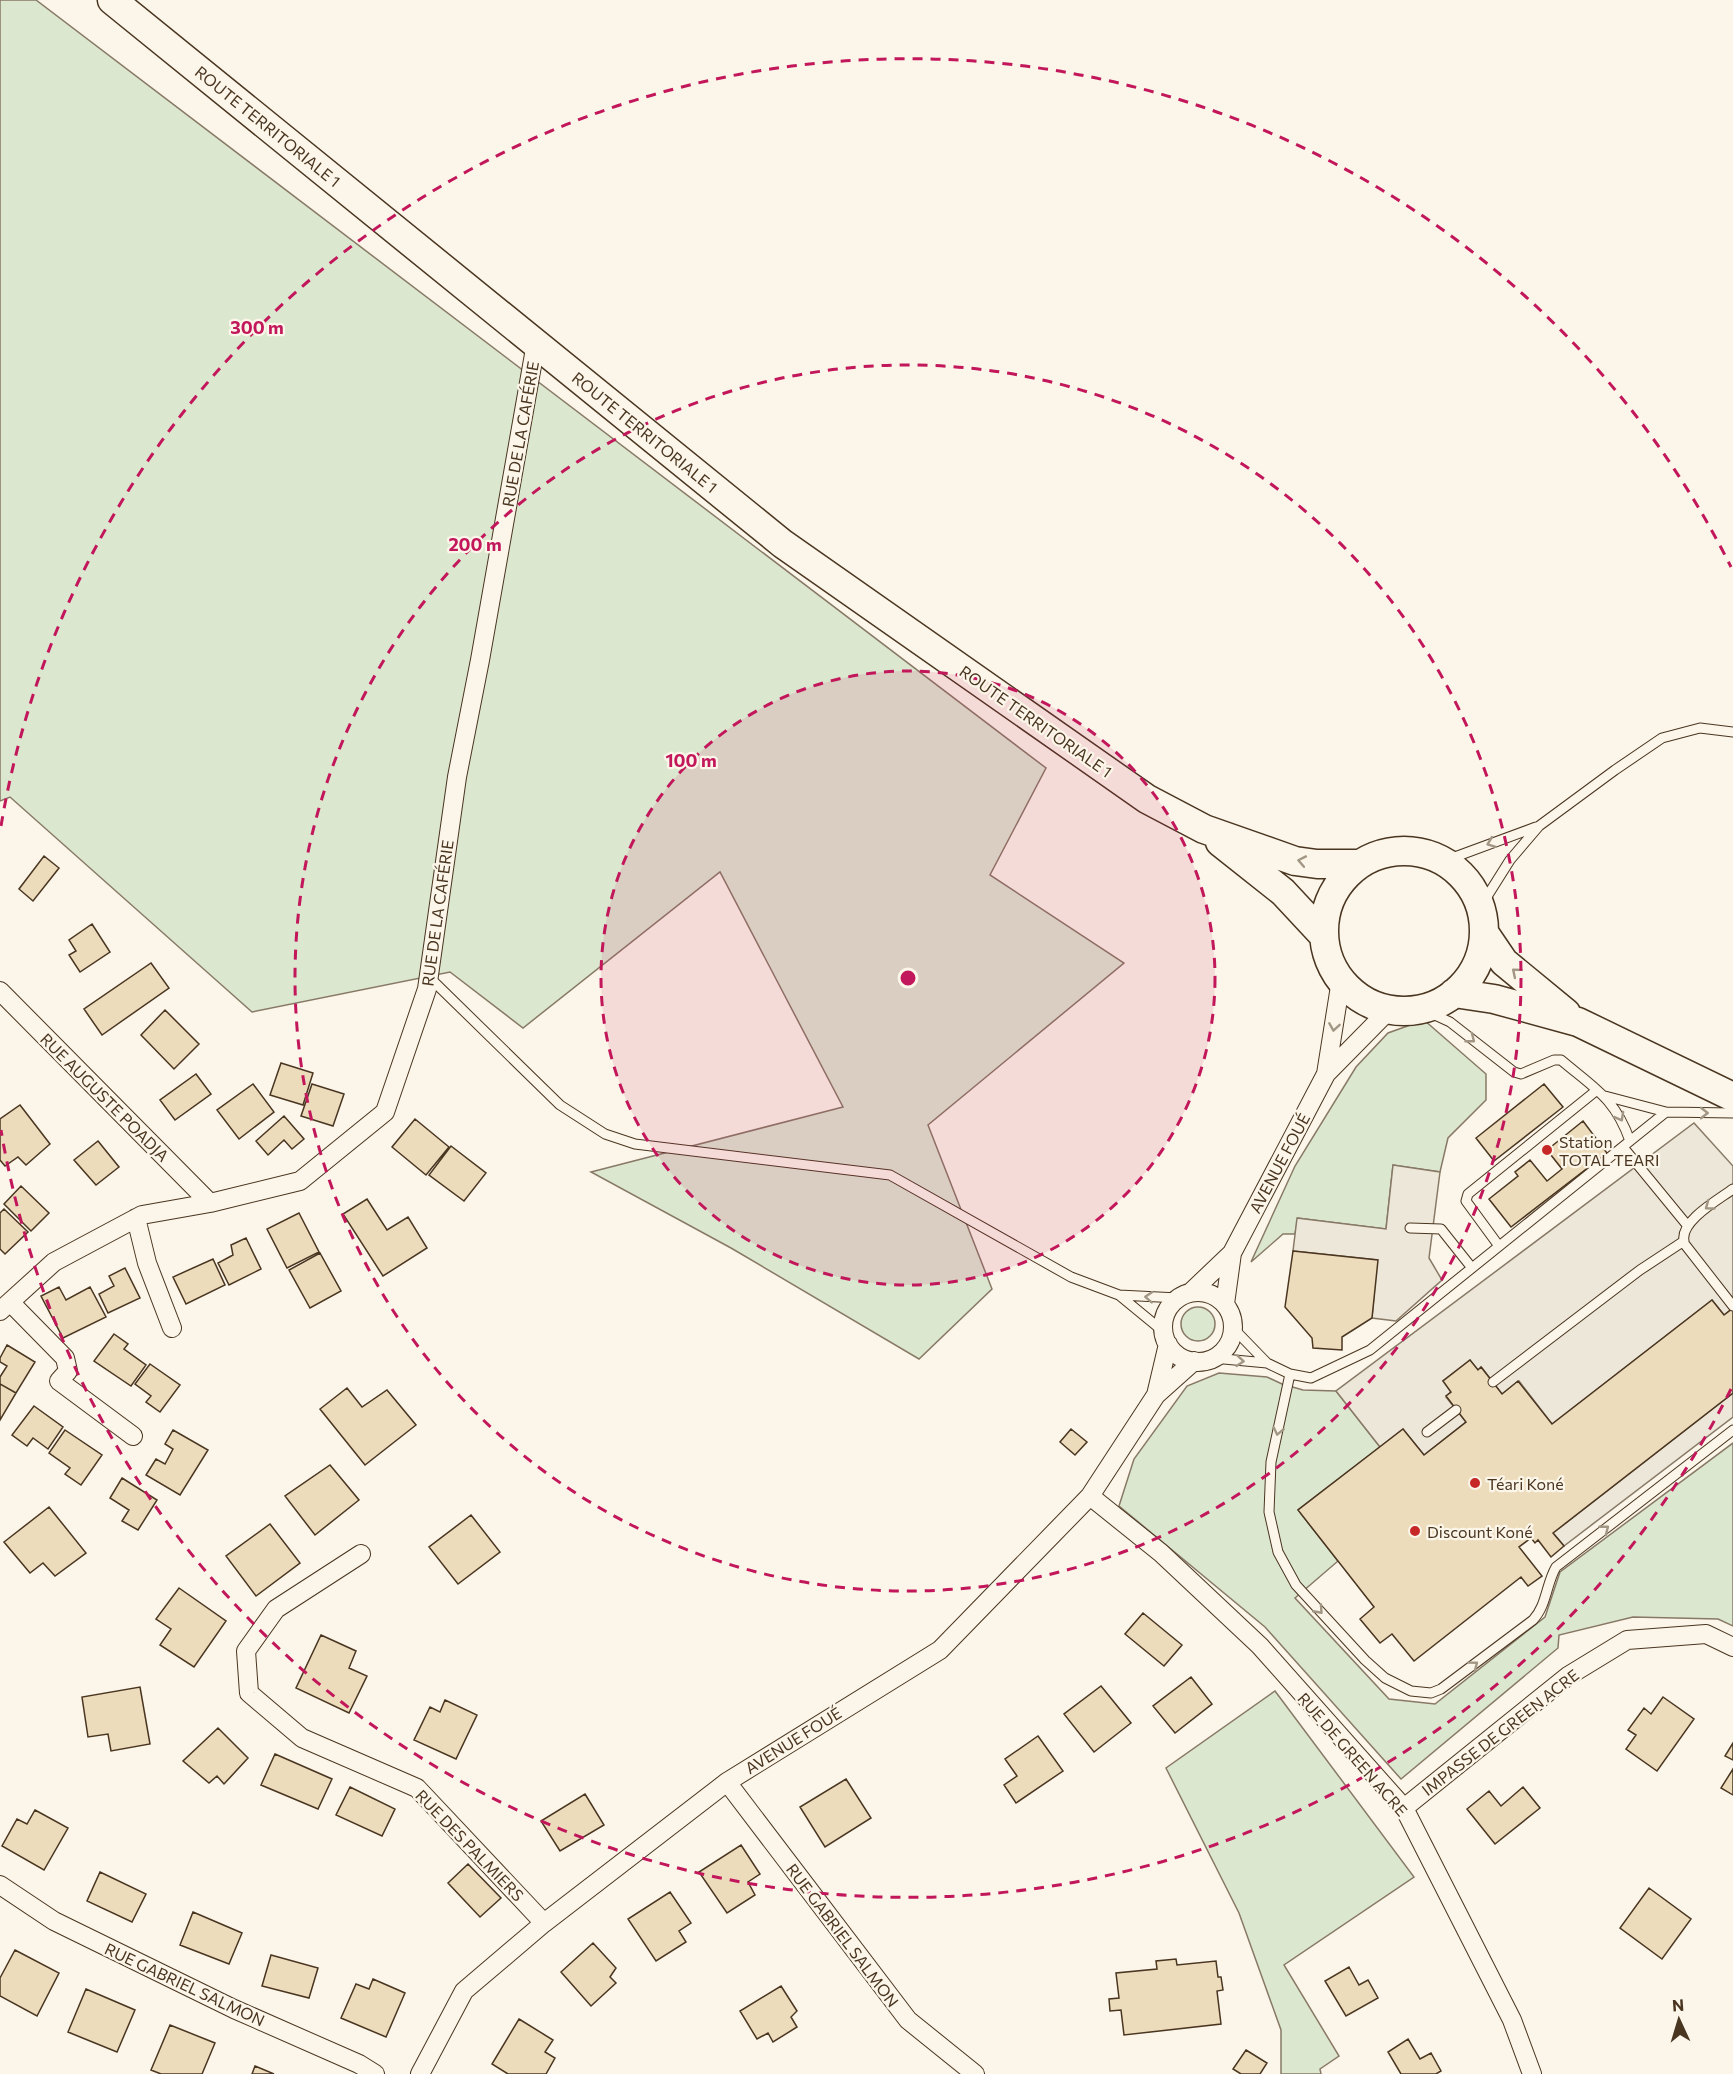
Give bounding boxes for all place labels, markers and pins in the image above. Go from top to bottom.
centre of rings [898,968,918,988]
place label: Station TOTAL TEARI [1559,1132,1659,1169]
marker: Station TOTAL TEARI [1540,1143,1554,1157]
place label: Téari Koné [1487,1474,1564,1493]
marker: Téari Koné [1468,1476,1482,1490]
place label: Discount Koné [1427,1522,1533,1541]
marker: Discount Koné [1408,1524,1422,1538]

